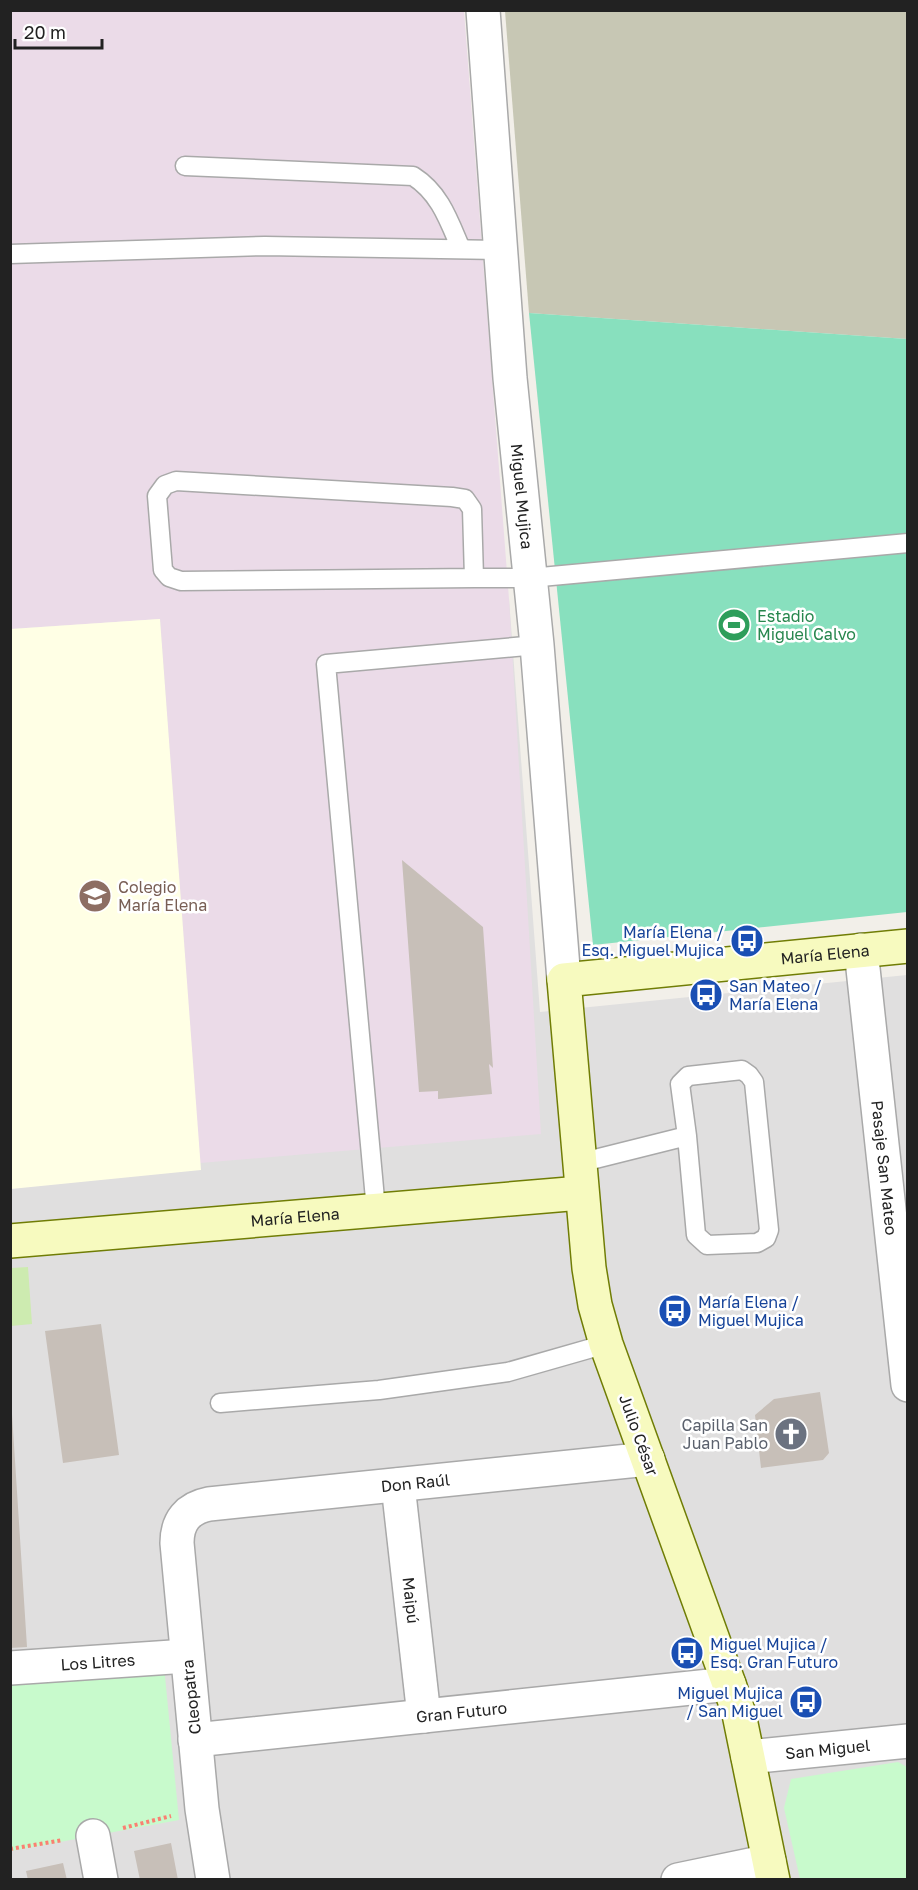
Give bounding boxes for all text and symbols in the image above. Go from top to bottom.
scale bar [15,12,102,50]
text: 20 m [24,21,66,43]
street label: Miguel Mujica [507,443,537,550]
place label: Estadio Miguel Calvo [757,606,856,644]
sports icon: Estadio Miguel Calvo [716,607,752,643]
place label: Colegio María Elena [118,877,207,915]
school or university icon: Colegio María Elena [77,878,113,914]
place label: María Elena / Esq. Miguel Mujica [581,922,724,960]
bus stop icon: María Elena / Esq. Miguel Mujica [729,923,765,959]
street label: María Elena [780,940,870,969]
place label: San Mateo / María Elena [729,976,822,1014]
bus stop icon: San Mateo / María Elena [688,977,724,1013]
street label: Pasaje San Mateo [867,1099,902,1236]
street label: María Elena [250,1203,340,1231]
place label: María Elena / Miguel Mujica [698,1292,804,1330]
bus stop icon: María Elena / Miguel Mujica [657,1293,693,1329]
street label: Julio César [615,1391,663,1479]
place label: Capilla San Juan Pablo [682,1415,768,1453]
church icon: Capilla San Juan Pablo [773,1416,809,1452]
street label: Don Raúl [380,1469,451,1496]
street label: Maipú [398,1576,424,1625]
place label: Miguel Mujica / Esq. Gran Futuro [710,1634,838,1672]
bus stop icon: Miguel Mujica / Esq. Gran Futuro [669,1635,705,1671]
street label: Los Litres [60,1650,136,1675]
street label: Cleopatra [177,1659,205,1735]
place label: Miguel Mujica / San Miguel [677,1683,783,1721]
bus stop icon: Miguel Mujica / San Miguel [788,1684,824,1720]
street label: Gran Futuro [415,1697,508,1727]
street label: San Miguel [784,1735,871,1763]

